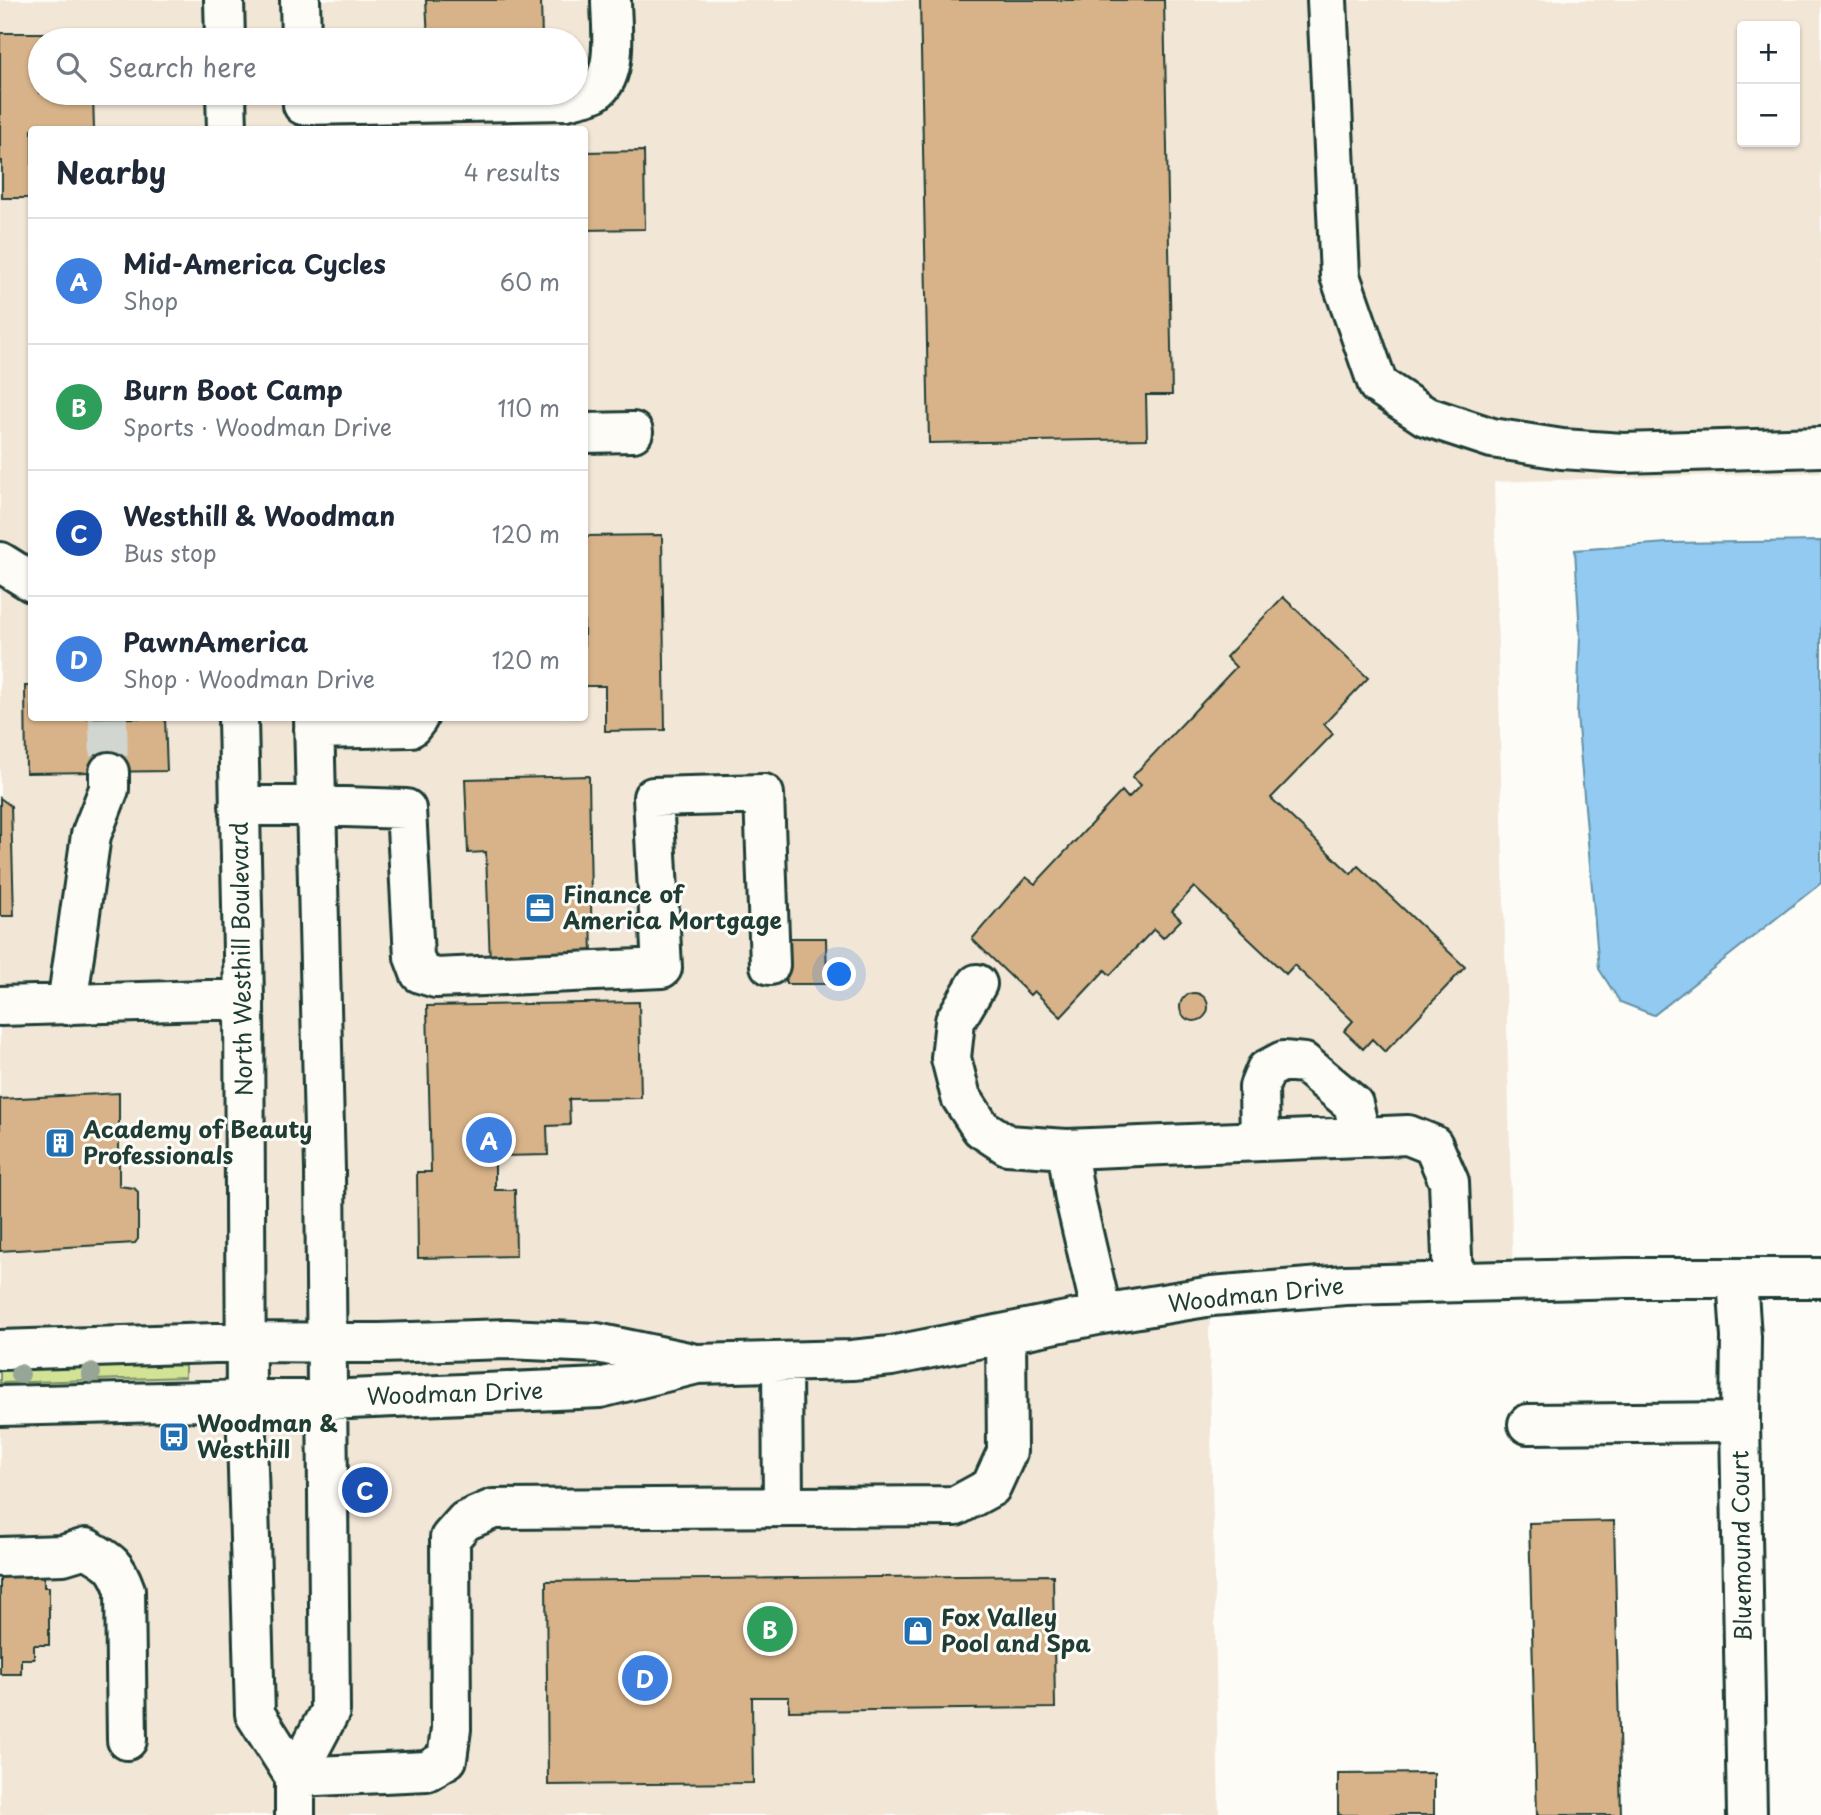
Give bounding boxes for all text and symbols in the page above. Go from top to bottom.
map controls [1737,21,1800,147]
button: + [1737,21,1800,84]
search box [28,28,588,105]
text: Search here [108,47,257,86]
icon: search [52,48,90,86]
button: − [1737,84,1800,147]
text: Nearby [56,149,166,194]
text: 4 results [464,154,560,189]
text: Mid-America Cycles [123,244,386,283]
text: A [70,264,88,299]
text: 60 m [500,264,560,299]
text: Shop [123,283,178,318]
text: Burn Boot Camp [123,370,343,409]
text: B [71,390,87,425]
text: 110 m [498,390,560,425]
text: Sports · Woodman Drive [123,409,392,444]
text: Westhill & Woodman [123,496,395,535]
text: C [70,516,88,551]
text: 120 m [492,516,560,551]
text: Bus stop [123,535,217,570]
text: PawnAmerica [123,622,308,661]
text: D [70,642,88,677]
text: 120 m [492,642,560,677]
text: Shop · Woodman Drive [123,661,375,696]
street label: North Westhill Boulevard [221,821,260,1097]
place label: Finance of America Mortgage [562,876,782,937]
office icon: Finance of America Mortgage [523,891,557,925]
your location [822,957,856,991]
place label: Academy of Beauty Professionals [82,1111,312,1172]
pin: A [466,1114,512,1166]
building icon: Academy of Beauty Professionals [43,1126,77,1160]
street label: Woodman Drive [1166,1267,1346,1320]
street label: Woodman Drive [366,1372,544,1413]
place label: Woodman & Westhill [197,1405,338,1466]
bus stop icon: Woodman & Westhill [157,1420,191,1454]
street label: Bluemound Court [1721,1450,1760,1642]
pin: C [342,1464,388,1516]
place label: Fox Valley Pool and Spa [941,1599,1091,1660]
pin: B [747,1603,793,1655]
shop icon: Fox Valley Pool and Spa [901,1614,935,1648]
pin: D [622,1652,668,1704]

